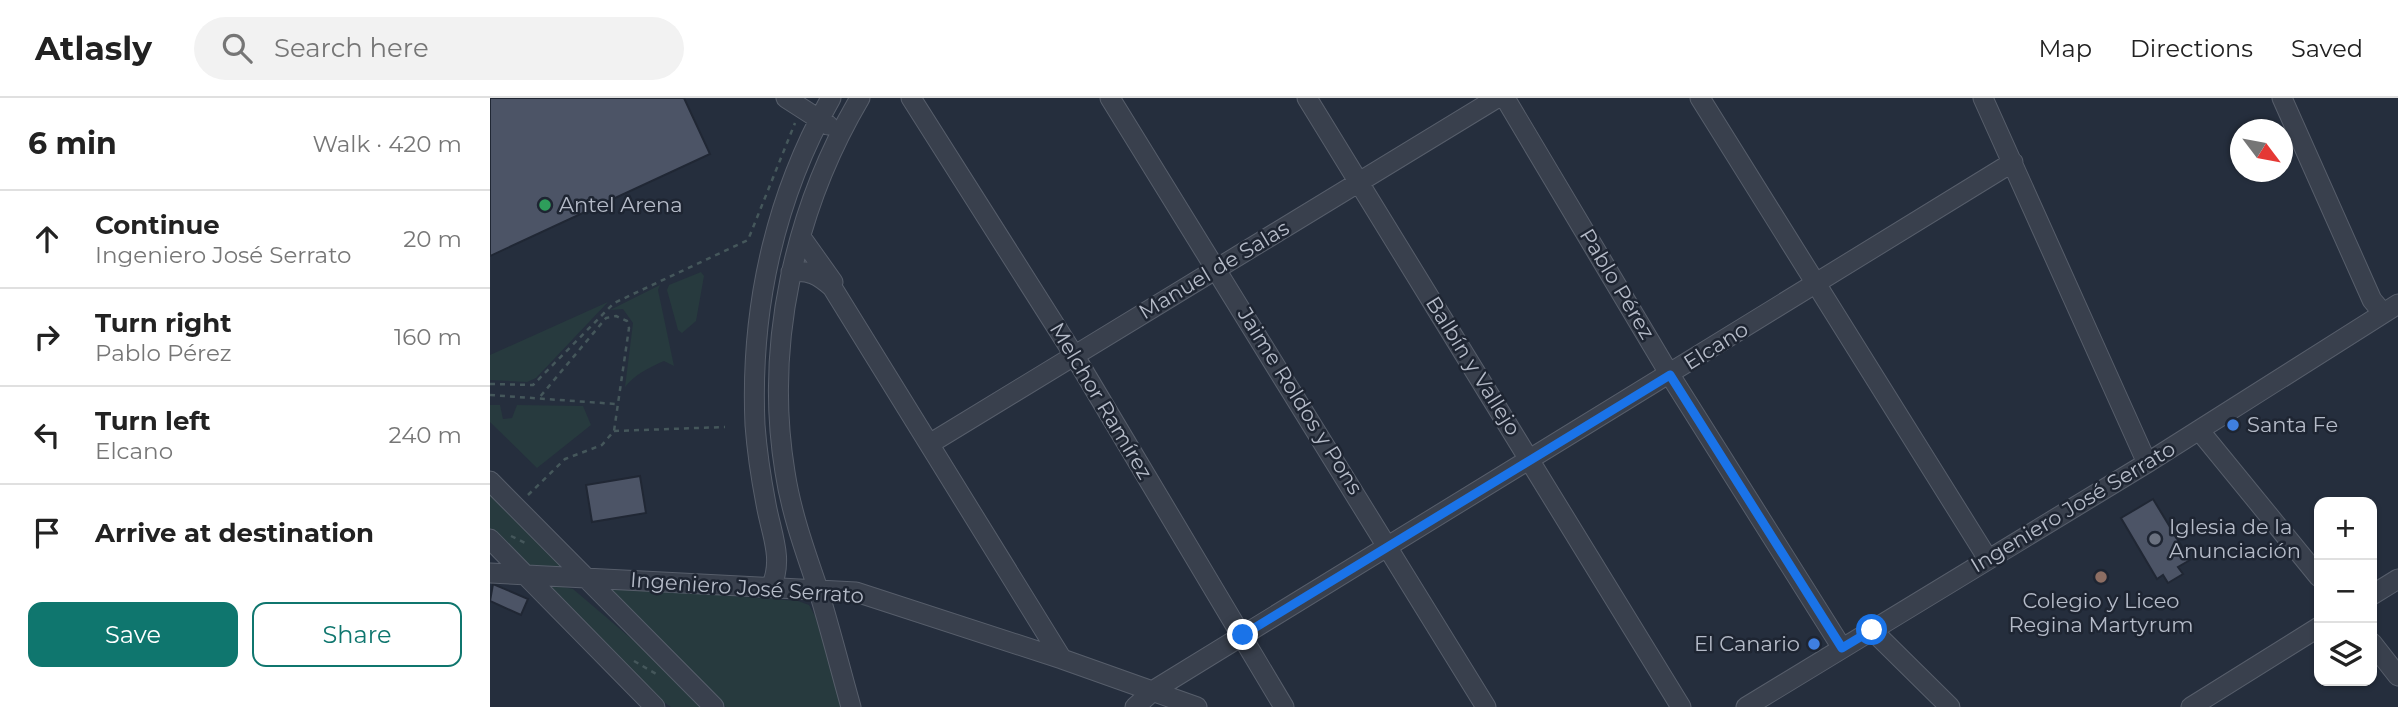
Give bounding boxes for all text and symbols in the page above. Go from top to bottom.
search box [194,17,684,80]
text: Atlasly [35,28,152,68]
icon: search [218,29,256,67]
text: Search here [274,32,429,64]
text: Map [2039,34,2092,63]
text: Directions [2130,34,2253,63]
text: Saved [2291,34,2363,63]
north arrow [2230,119,2293,182]
text: 6 min [28,125,117,162]
text: Walk · 420 m [313,130,462,158]
place label: Antel Arena [559,192,683,217]
marker: Antel Arena [537,197,553,213]
text: Continue [95,209,220,241]
street label: Manuel de Salas [1134,215,1293,324]
icon: ahead [28,220,66,258]
street label: Pablo Pérez [1575,224,1660,344]
text: 20 m [403,225,462,253]
text: Ingeniero José Serrato [95,241,352,269]
street label: Balbín y Vallejo [1421,292,1526,440]
street label: Jaime Roldos y Pons [1232,302,1368,499]
text: Turn right [95,307,231,339]
street label: Elcano [1679,316,1753,375]
icon: right [28,318,66,356]
street label: Melchor Ramírez [1045,318,1158,484]
text: 160 m [394,323,462,351]
text: Pablo Pérez [95,339,232,367]
text: Turn left [95,405,211,437]
place label: Santa Fe [2247,412,2338,437]
icon: left [28,416,66,454]
marker: Santa Fe [2225,417,2241,433]
text: 240 m [389,421,462,449]
street label: Ingeniero José Serrato [1966,436,2180,578]
text: Elcano [95,437,173,465]
map controls [2314,497,2377,686]
button: + [2314,497,2377,560]
icon: arrive [28,514,66,552]
place label: Iglesia de la Anunciación [2169,514,2301,563]
text: Arrive at destination [95,517,374,549]
marker: Iglesia de la Anunciación [2147,531,2163,547]
button: − [2314,560,2377,623]
street label: Ingeniero José Serrato [629,567,865,608]
marker: Colegio y Liceo Regina Martyrum [2093,569,2109,585]
place label: Colegio y Liceo Regina Martyrum [2008,588,2194,637]
button: Save [28,602,238,667]
button: Share [252,602,462,667]
route start [1856,614,1887,645]
route end [1227,619,1258,650]
button: layers [2314,623,2377,686]
place label: El Canario [1694,631,1800,656]
marker: El Canario [1806,636,1822,652]

